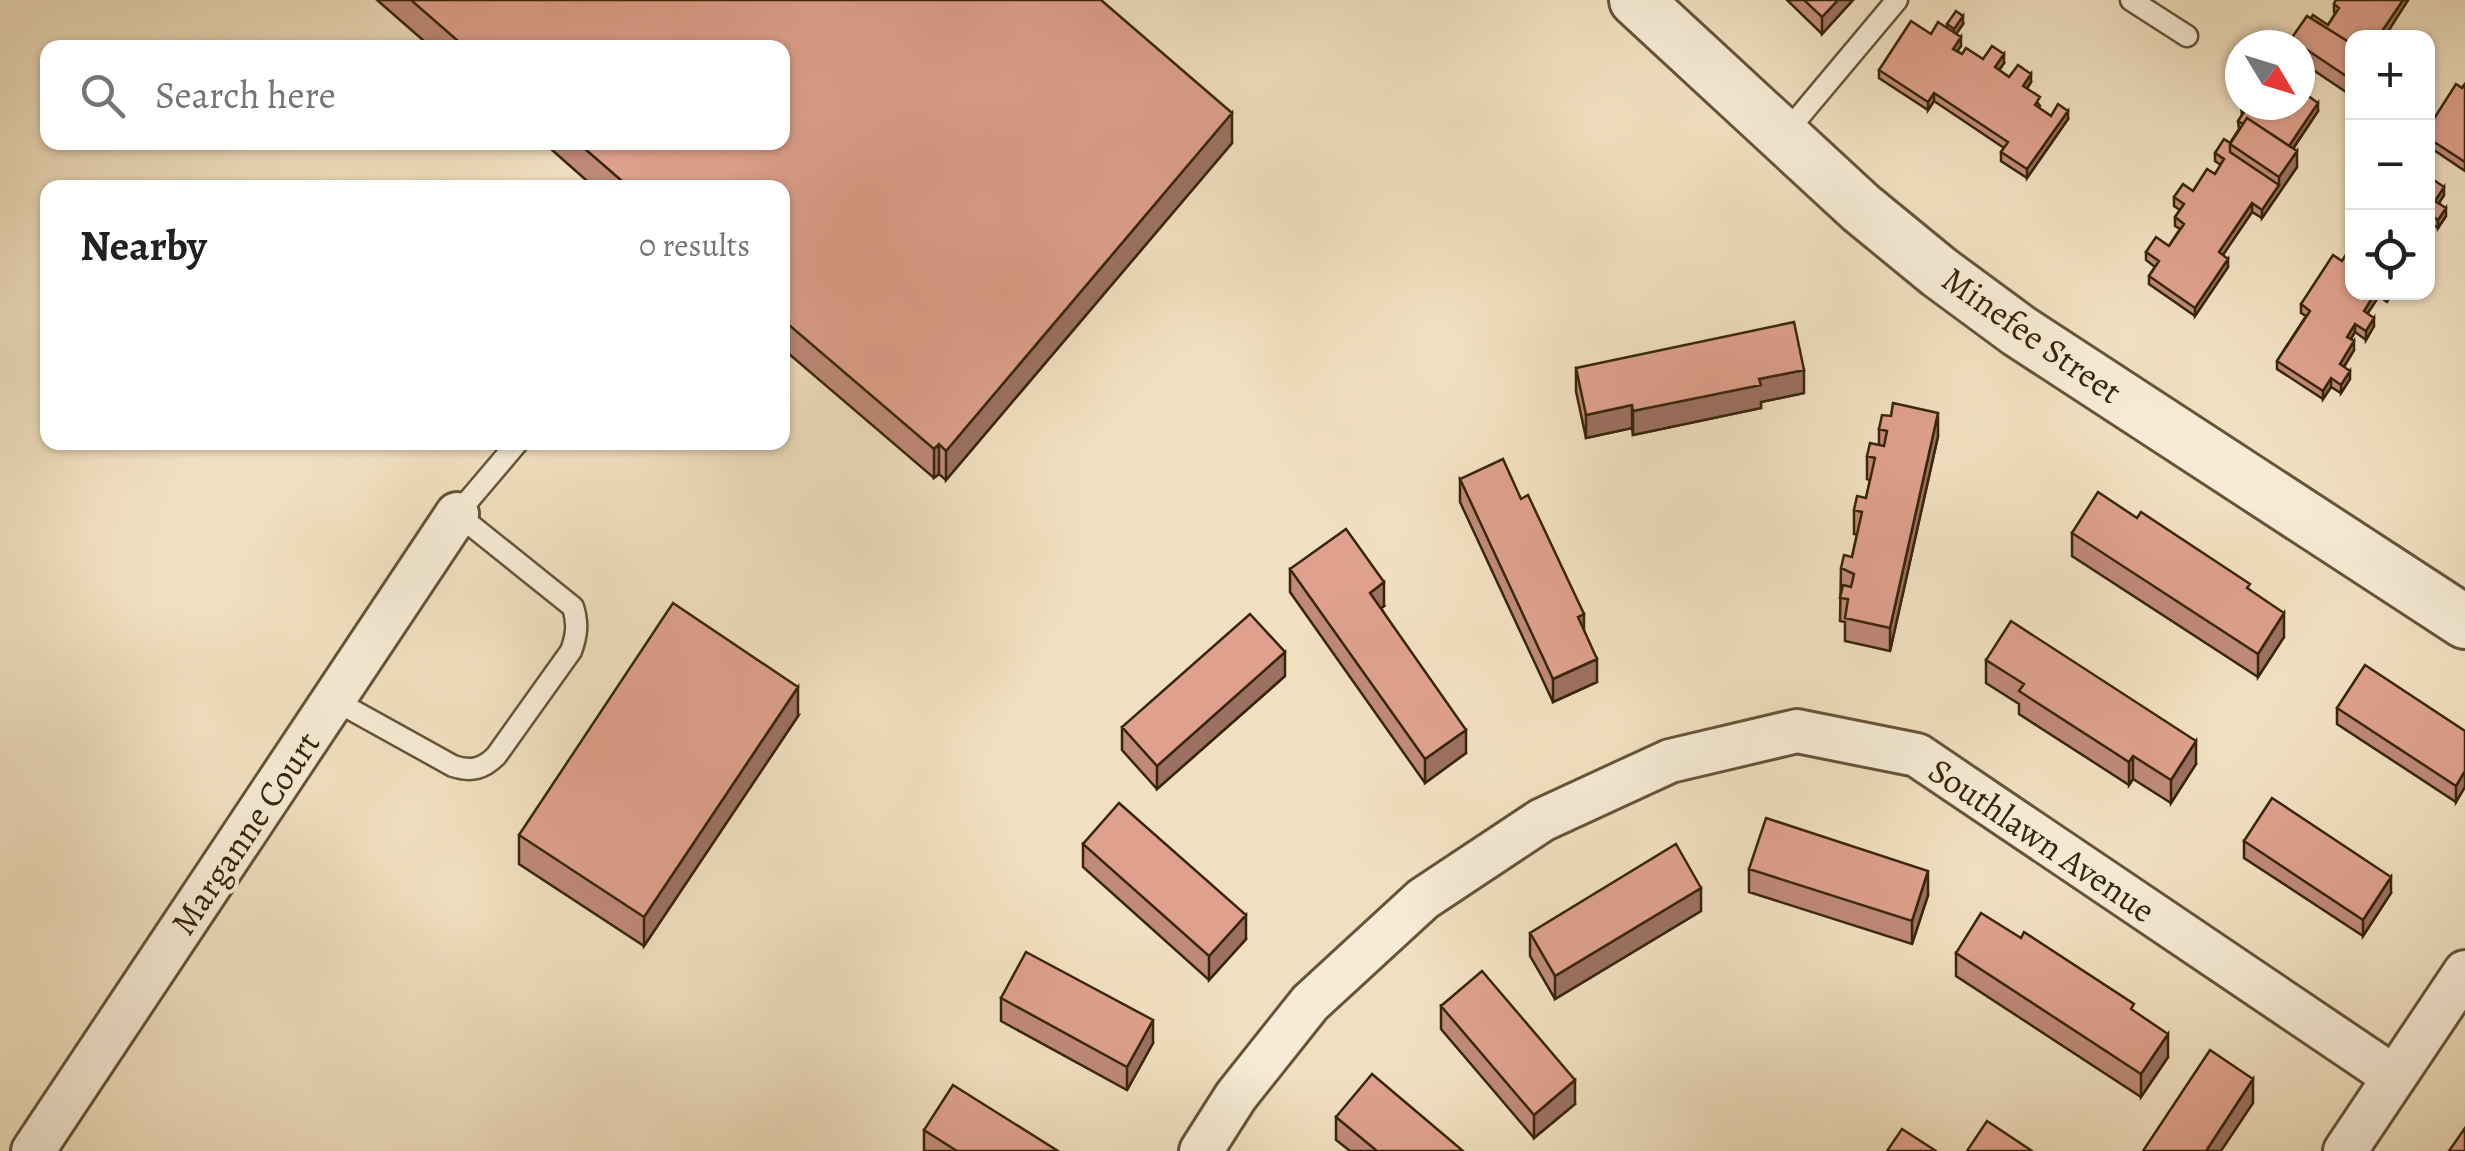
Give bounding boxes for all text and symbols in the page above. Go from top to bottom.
north arrow [2225,30,2315,120]
map controls [2345,30,2435,300]
button: + [2345,30,2435,120]
search box [40,40,790,150]
icon: search [75,68,130,123]
text: Search here [155,69,336,121]
button: − [2345,120,2435,210]
button: locate [2345,210,2435,300]
text: Nearby [80,217,207,274]
text: 0 results [639,223,750,267]
street label: Minefee Street [1933,255,2131,415]
street label: Marganne Court [159,722,331,944]
street label: Southlawn Avenue [1919,746,2165,934]

